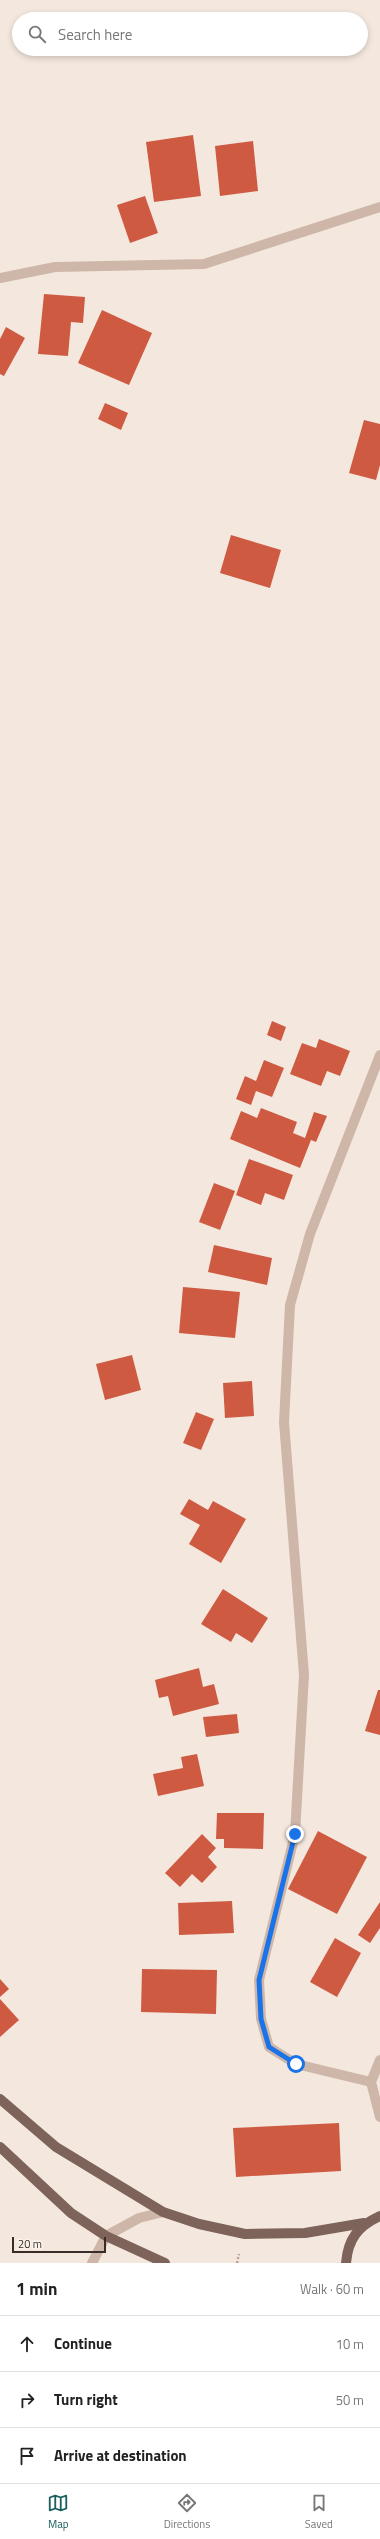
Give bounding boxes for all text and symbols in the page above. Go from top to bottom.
search box [12,12,368,56]
icon: search [26,23,48,45]
text: Search here [58,23,132,46]
route end [286,1825,304,1843]
route start [287,2055,305,2073]
scale bar [12,2235,106,2254]
text: 20 m [18,2236,42,2252]
text: 1 min [16,2276,57,2302]
text: Walk · 60 m [300,2279,364,2299]
text: Continue [54,2332,112,2355]
icon: ahead [16,2333,38,2355]
text: 10 m [336,2334,364,2354]
text: Turn right [54,2388,118,2411]
icon: right [16,2389,38,2411]
text: 50 m [336,2390,364,2410]
text: Arrive at destination [54,2444,187,2467]
icon: arrive [16,2445,38,2467]
tab: Map [47,2492,69,2532]
tab: Directions [164,2492,210,2532]
tab: Saved [305,2492,333,2532]

